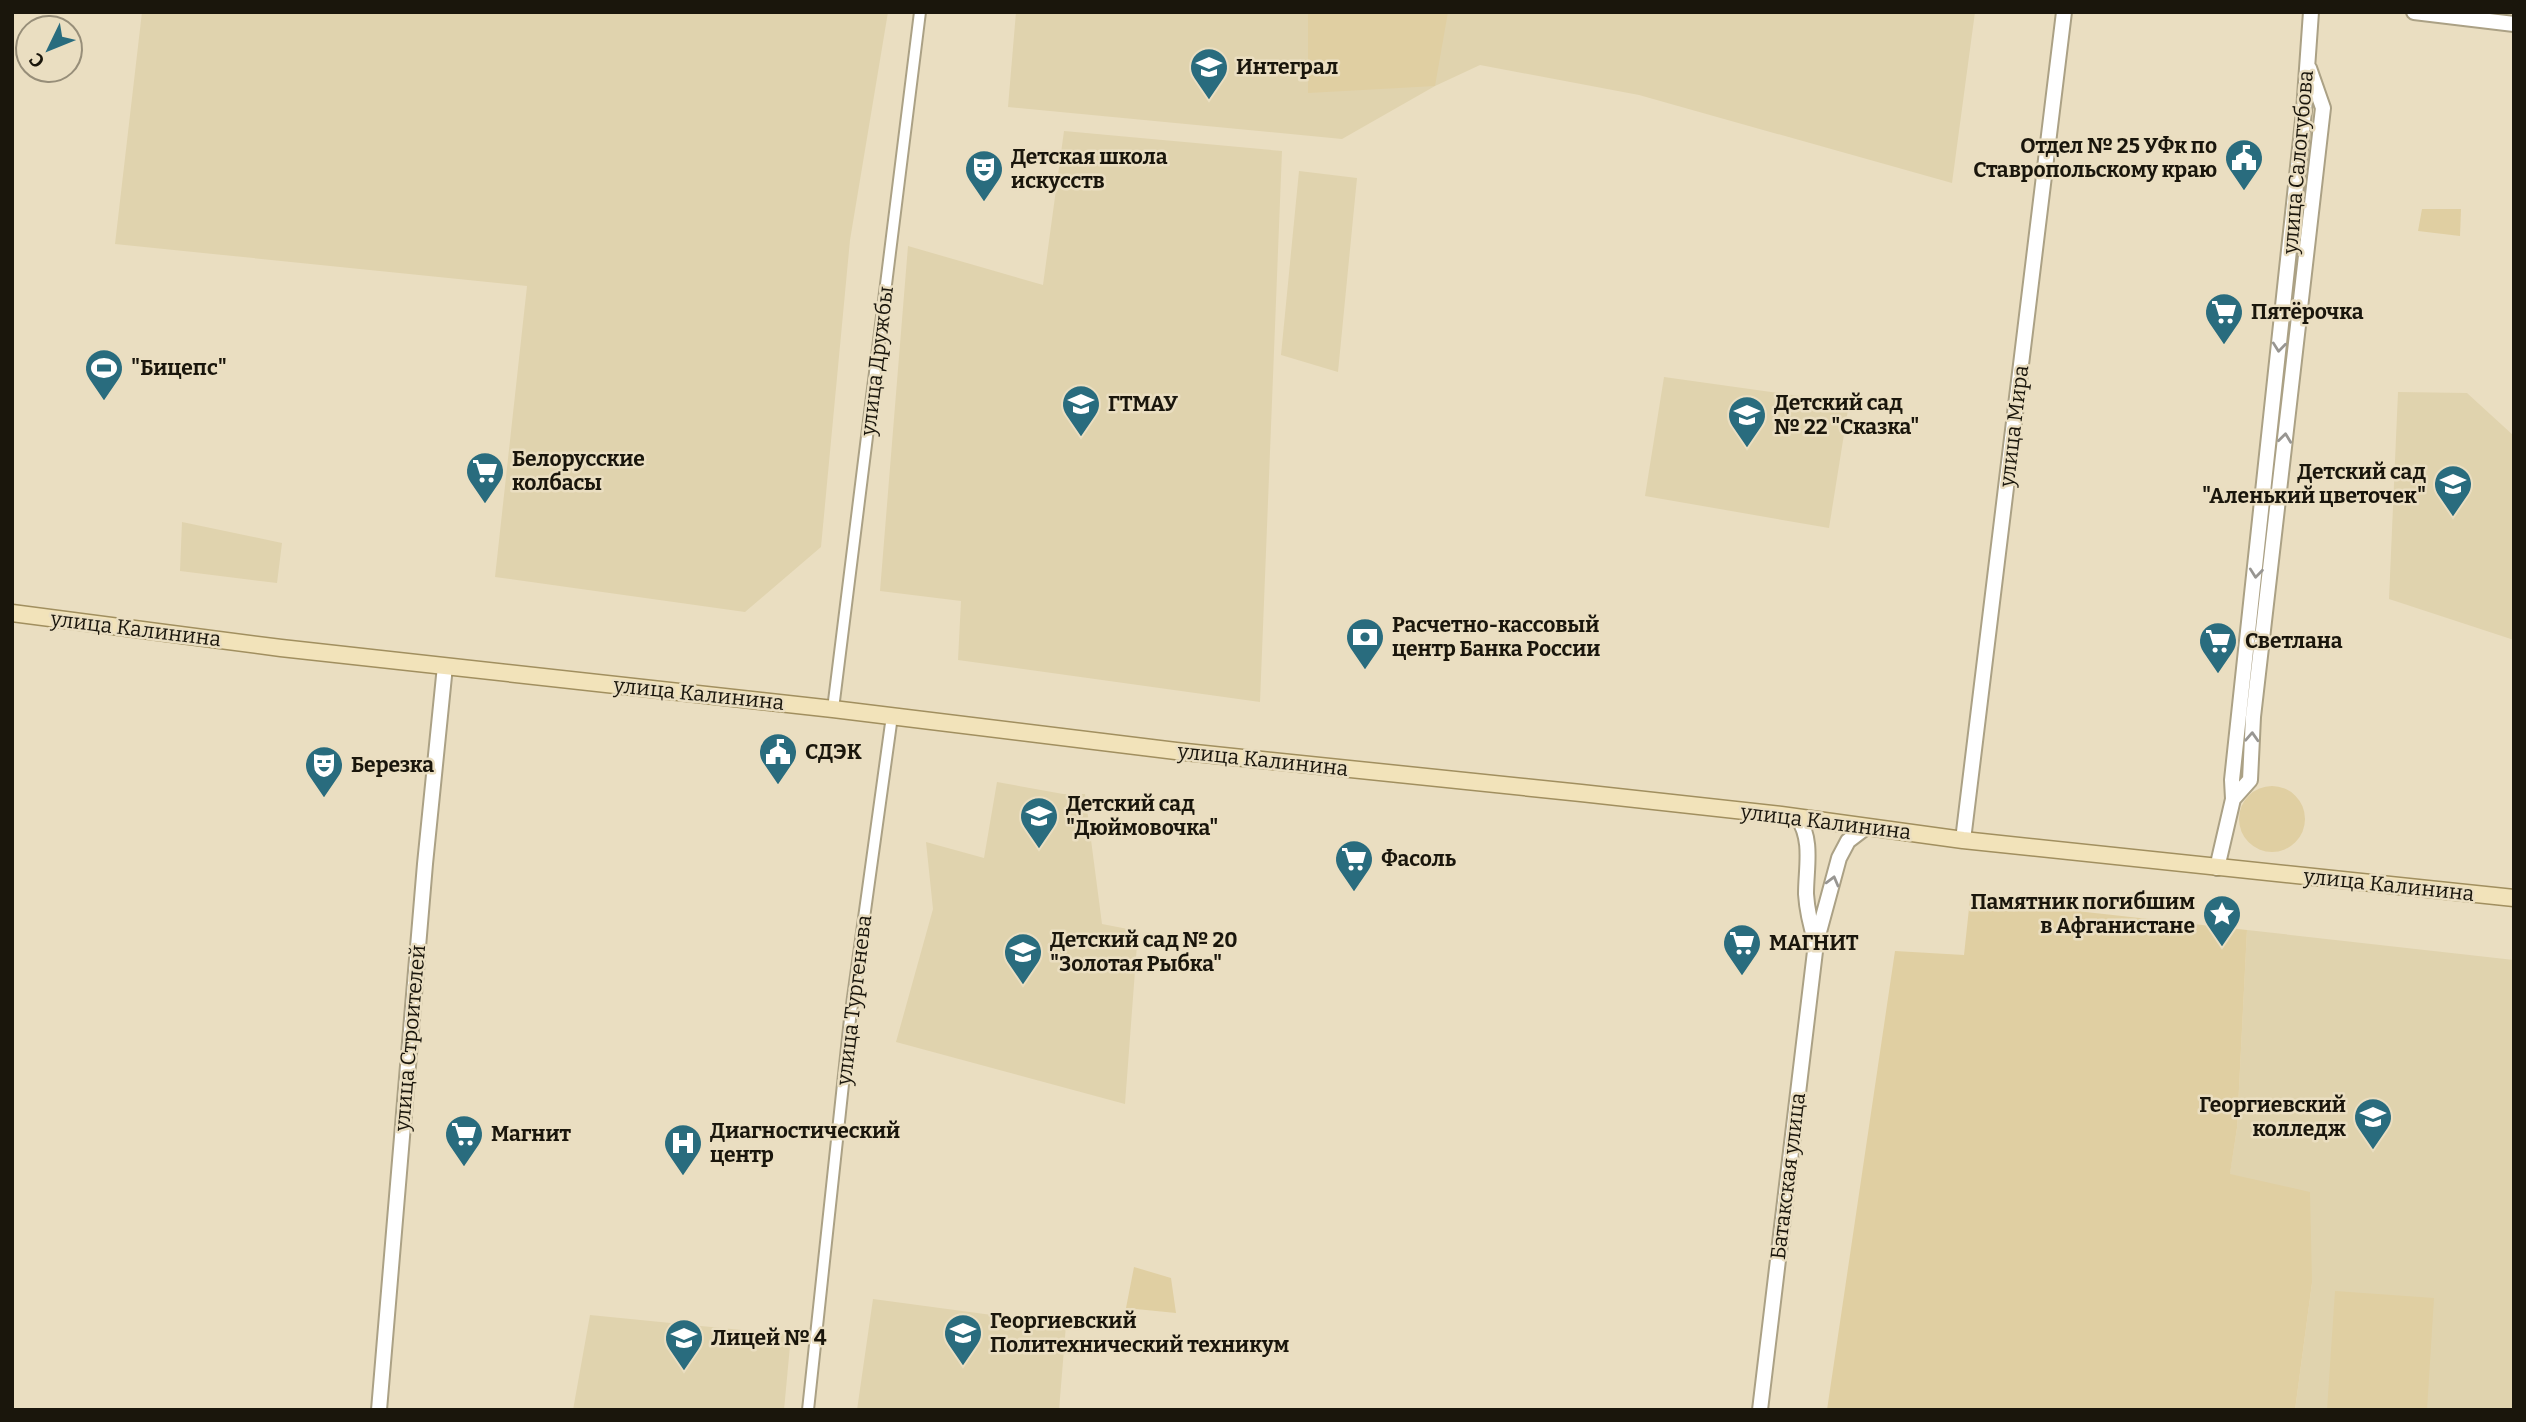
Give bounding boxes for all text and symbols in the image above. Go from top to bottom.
north arrow [14,14,84,84]
school or university icon: Интеграл [1188,46,1230,101]
text: С [24,48,49,72]
place label: Интеграл [1236,54,1338,80]
street label: улица Салогубова [2277,68,2319,256]
place label: Отдел № 25 УФк по Ставропольскому краю [1973,133,2217,183]
public building icon: Отдел № 25 УФк по Ставропольскому краю [2223,137,2265,192]
place label: Детская школа искусств [1011,144,1168,194]
theatre icon: Детская школа искусств [963,148,1005,203]
street label: улица Дружбы [855,285,899,438]
supermarket icon: Пятёрочка [2203,291,2245,346]
place label: Пятёрочка [2251,299,2364,325]
one-way arrow [2272,342,2287,353]
sports icon: "Бицепс" [83,347,125,402]
place label: "Бицепс" [131,355,227,381]
street label: улица Мира [1993,363,2034,489]
school or university icon: ГТМАУ [1060,383,1102,438]
place label: Детский сад № 22 "Сказка" [1774,390,1919,440]
place label: ГТМАУ [1108,391,1179,417]
school or university icon: Детский сад № 22 "Сказка" [1726,394,1768,449]
one-way arrow [2278,432,2293,444]
place label: Белорусские колбасы [512,446,645,496]
supermarket icon: Белорусские колбасы [464,450,506,505]
place label: Детский сад "Аленький цветочек" [2202,459,2426,509]
school or university icon: Детский сад "Аленький цветочек" [2432,463,2474,518]
one-way arrow [2248,567,2263,579]
street label: улица Калинина [48,606,223,652]
place label: Расчетно-кассовый центр Банка России [1392,612,1600,662]
bank icon: Расчетно-кассовый центр Банка России [1344,616,1386,671]
supermarket icon: Светлана [2197,620,2239,675]
place label: Светлана [2245,628,2343,654]
street label: улица Калинина [611,672,786,716]
public building icon: СДЭК [757,731,799,786]
one-way arrow [2245,731,2260,742]
street label: улица Калинина [1175,738,1350,782]
place label: СДЭК [805,739,862,765]
theatre icon: Березка [303,744,345,799]
place label: Березка [351,752,434,778]
place label: Детский сад "Дюймовочка" [1066,791,1218,841]
school or university icon: Детский сад "Дюймовочка" [1018,795,1060,850]
street label: улица Калинина [1738,799,1913,845]
supermarket icon: Фасоль [1333,838,1375,893]
place label: Фасоль [1381,846,1457,872]
street label: улица Калинина [2301,863,2476,907]
one-way arrow [1824,875,1839,887]
place label: Памятник погибшим в Афганистане [1970,889,2195,939]
place icon: Памятник погибшим в Афганистане [2201,893,2243,948]
street label: улица Тургенева [831,913,877,1088]
supermarket icon: МАГНИТ [1721,922,1763,977]
place label: Детский сад № 20 "Золотая Рыбка" [1050,927,1238,977]
place label: МАГНИТ [1769,930,1859,956]
school or university icon: Детский сад № 20 "Золотая Рыбка" [1002,931,1044,986]
street label: улица Строителей [389,944,431,1133]
street label: Батакская улица [1765,1091,1811,1261]
place label: Георгиевский колледж [2199,1092,2347,1142]
school or university icon: Георгиевский колледж [2352,1096,2394,1151]
supermarket icon: Магнит [443,1113,485,1168]
place label: Диагностический центр [710,1118,900,1168]
place label: Магнит [491,1121,572,1147]
hospital icon: Диагностический центр [662,1122,704,1177]
place label: Георгиевский Политехнический техникум [990,1308,1290,1358]
school or university icon: Георгиевский Политехнический техникум [942,1312,984,1367]
school or university icon: Лицей № 4 [663,1317,705,1372]
place label: Лицей № 4 [711,1325,827,1351]

